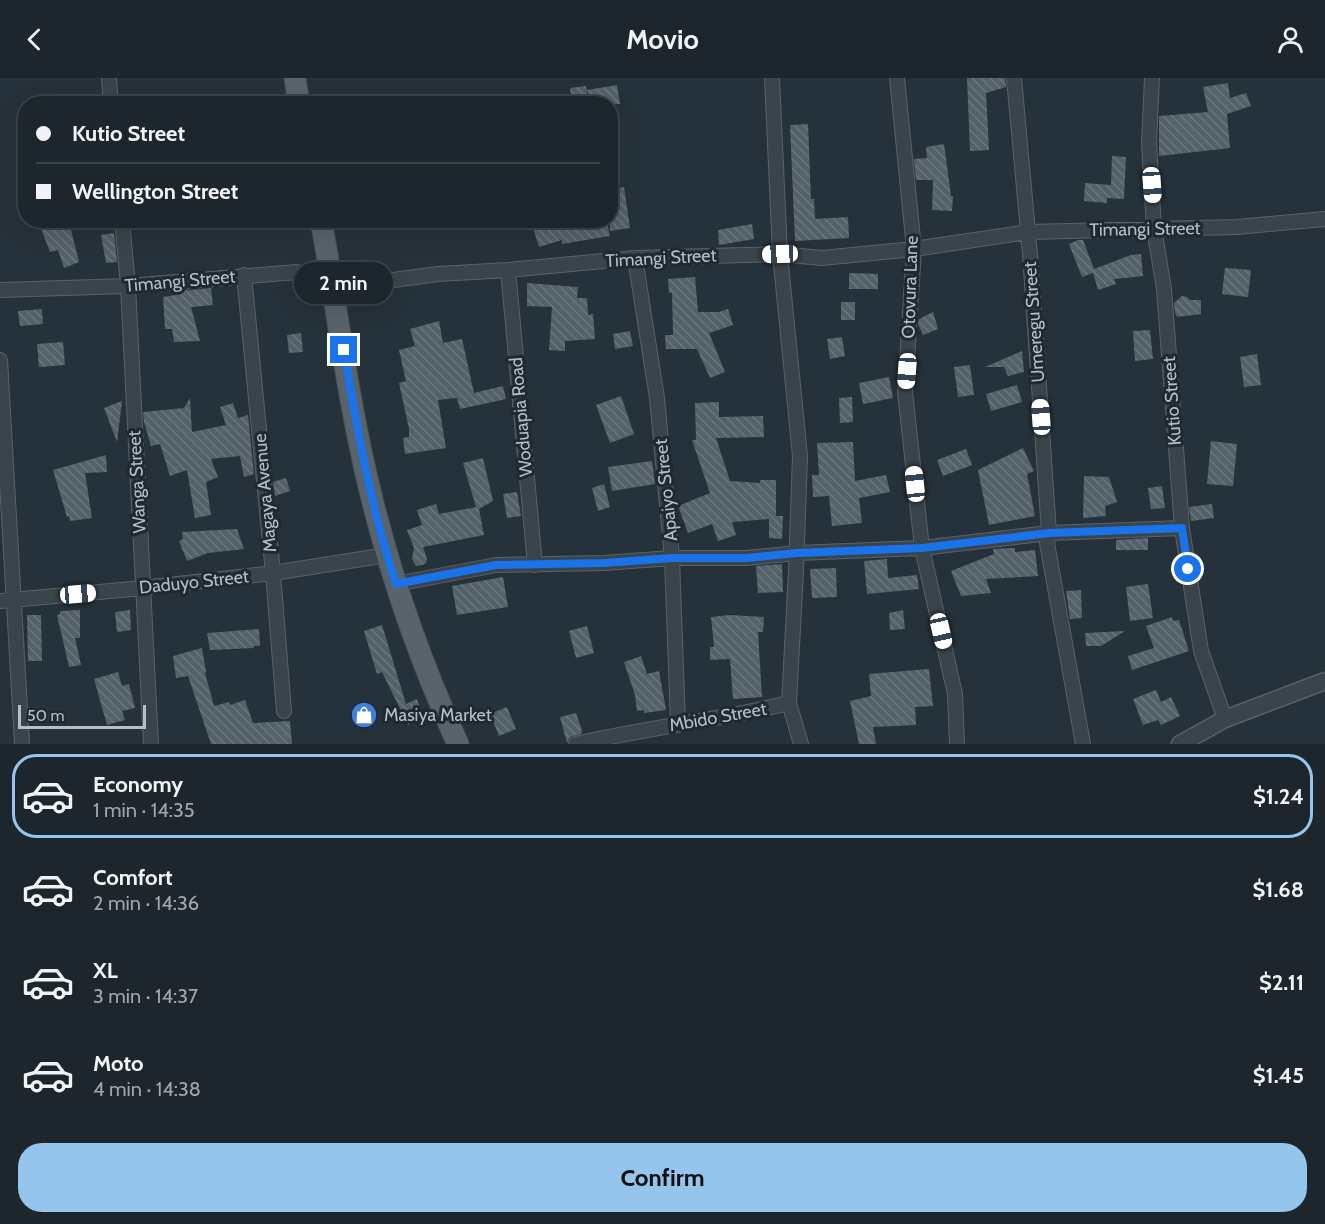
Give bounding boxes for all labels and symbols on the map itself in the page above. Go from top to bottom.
car [1142,166,1162,204]
street label: Timangi Street [1089,217,1201,241]
street label: Otovura Lane [897,235,923,339]
street label: Timangi Street [605,244,717,272]
car [762,244,798,264]
street label: Umeregu Street [1019,261,1049,383]
callout: 2 min [294,263,394,305]
street label: Timangi Street [124,265,236,297]
route end [330,336,357,363]
car [897,352,917,390]
street label: Woduapia Road [505,356,537,478]
street label: Kutio Street [1158,356,1186,446]
car [1031,398,1051,436]
street label: Wanga Street [123,430,151,534]
street label: Magaya Avenue [249,433,281,553]
street label: Apaiyo Street [650,438,682,542]
car [904,465,926,503]
route start [1174,555,1201,582]
street label: Daduyo Street [138,565,250,599]
car [59,583,97,605]
car [928,611,954,651]
street label: Mbido Street [668,698,768,736]
shop icon: Masiya Market [349,700,379,730]
scale bar [18,702,146,730]
place label: Masiya Market [384,704,492,726]

